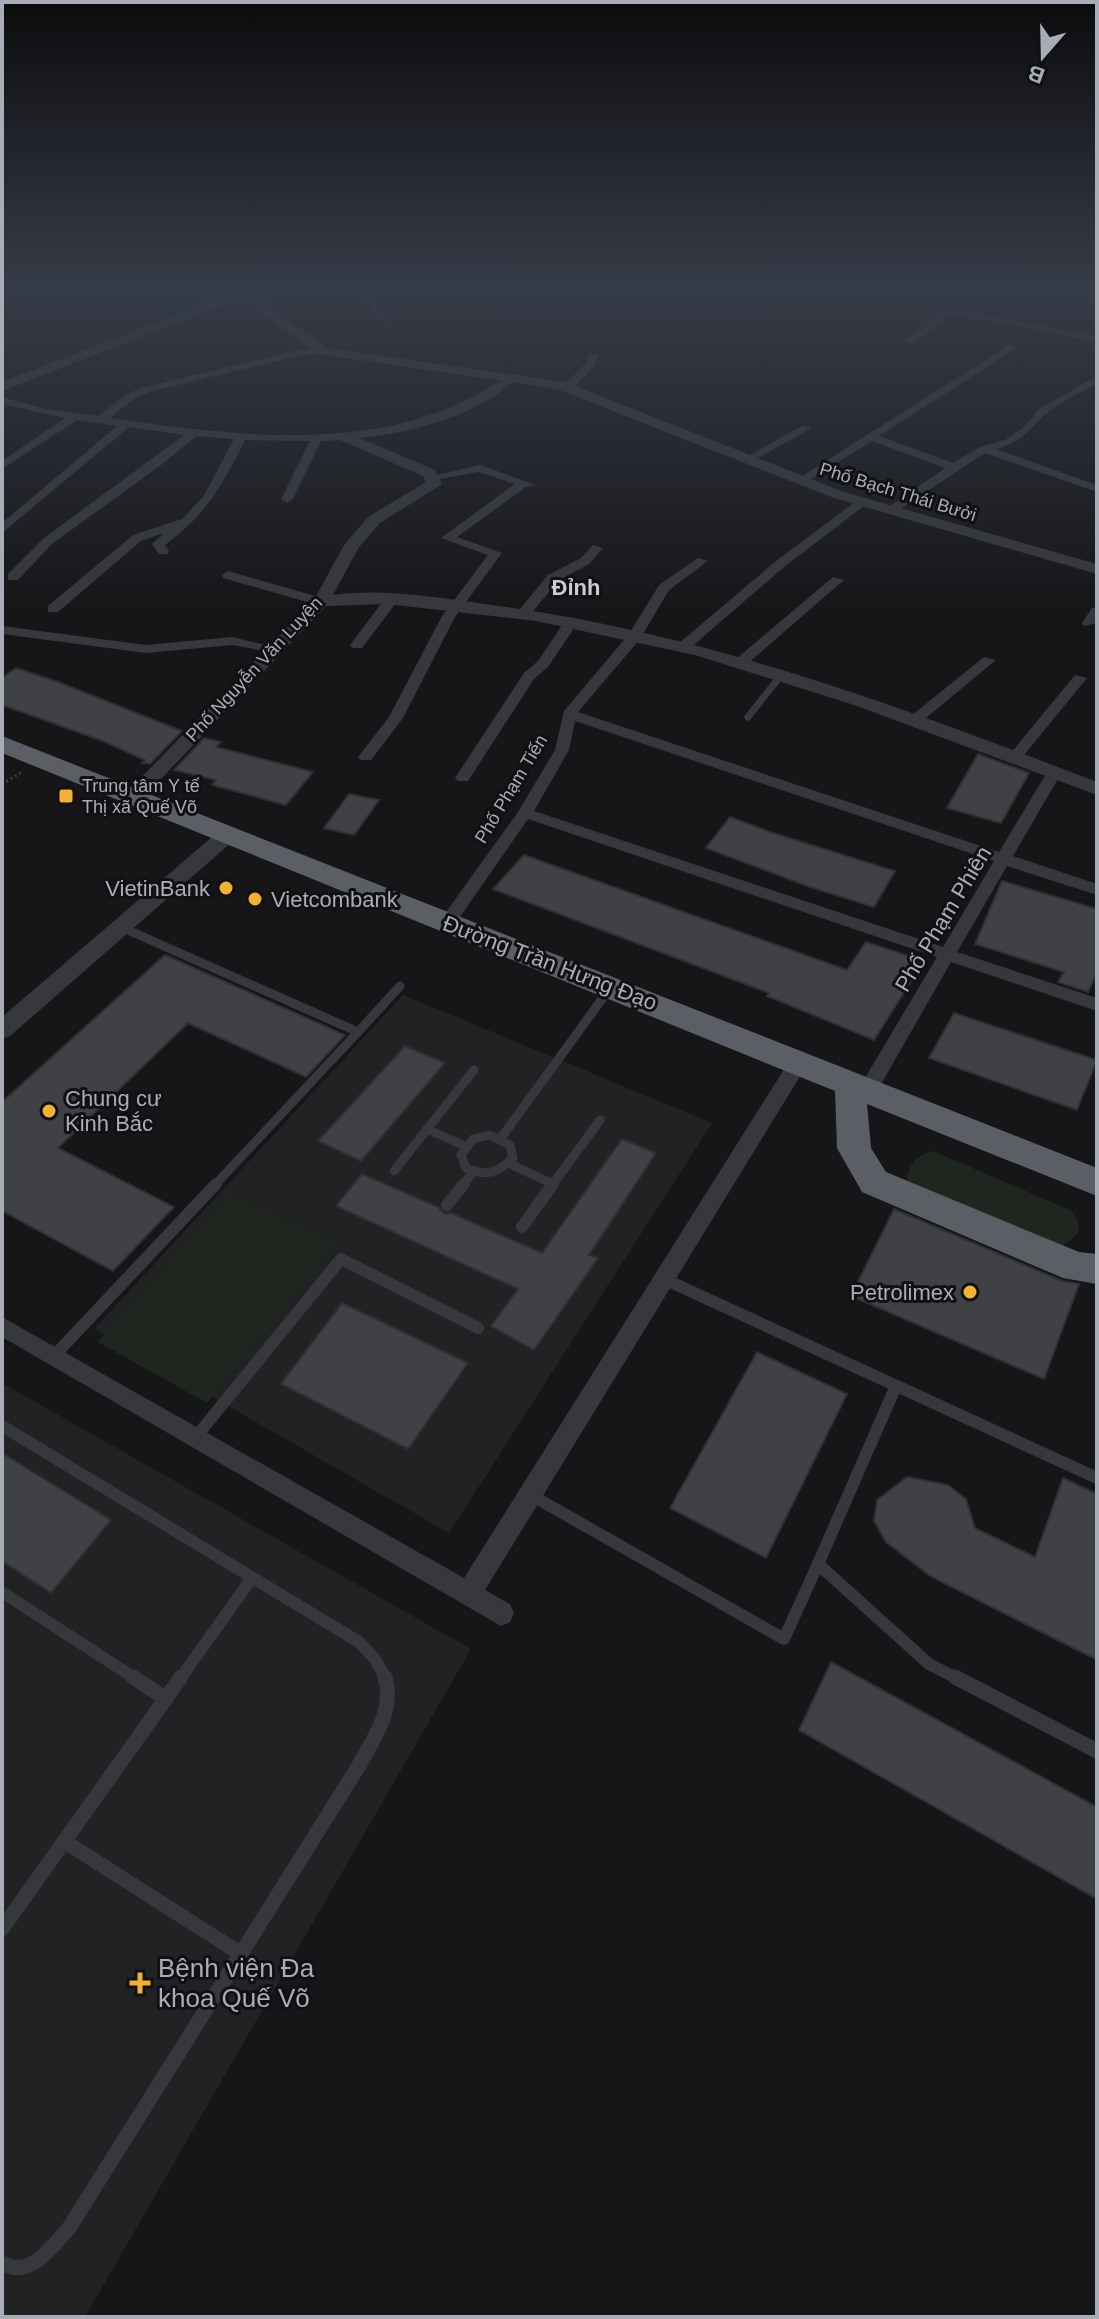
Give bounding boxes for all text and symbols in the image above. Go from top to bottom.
north arrow [1003,16,1083,96]
text: B [1025,60,1048,89]
street label: Phố Bạch Thái Bưởi [817,459,979,525]
district label: Đỉnh [552,575,600,600]
street label: Phố Nguyễn Văn Luyện [181,592,326,745]
street label: Phố Phạm Tiến [471,731,551,847]
place label: Trung tâm Y tế Thị xã Quế Võ [82,776,200,817]
marker: Trung tâm Y tế Thị xã Quế Võ [57,787,75,805]
street label: Phố Phạm Phiên [890,842,996,996]
place label: VietinBank [105,876,211,901]
marker: VietinBank [217,879,235,897]
place label: Vietcombank [271,887,399,912]
marker: Vietcombank [246,890,264,908]
street label: Đường Trần Hưng Đạo [439,911,661,1015]
place label: Chung cư Kinh Bắc [65,1086,162,1136]
marker: Chung cư Kinh Bắc [40,1102,58,1120]
place label: Petrolimex [850,1280,954,1305]
marker: Petrolimex [961,1283,979,1301]
place label: Bệnh viện Đa khoa Quế Võ [158,1953,315,2013]
marker: Bệnh viện Đa khoa Quế Võ [129,1972,151,1994]

